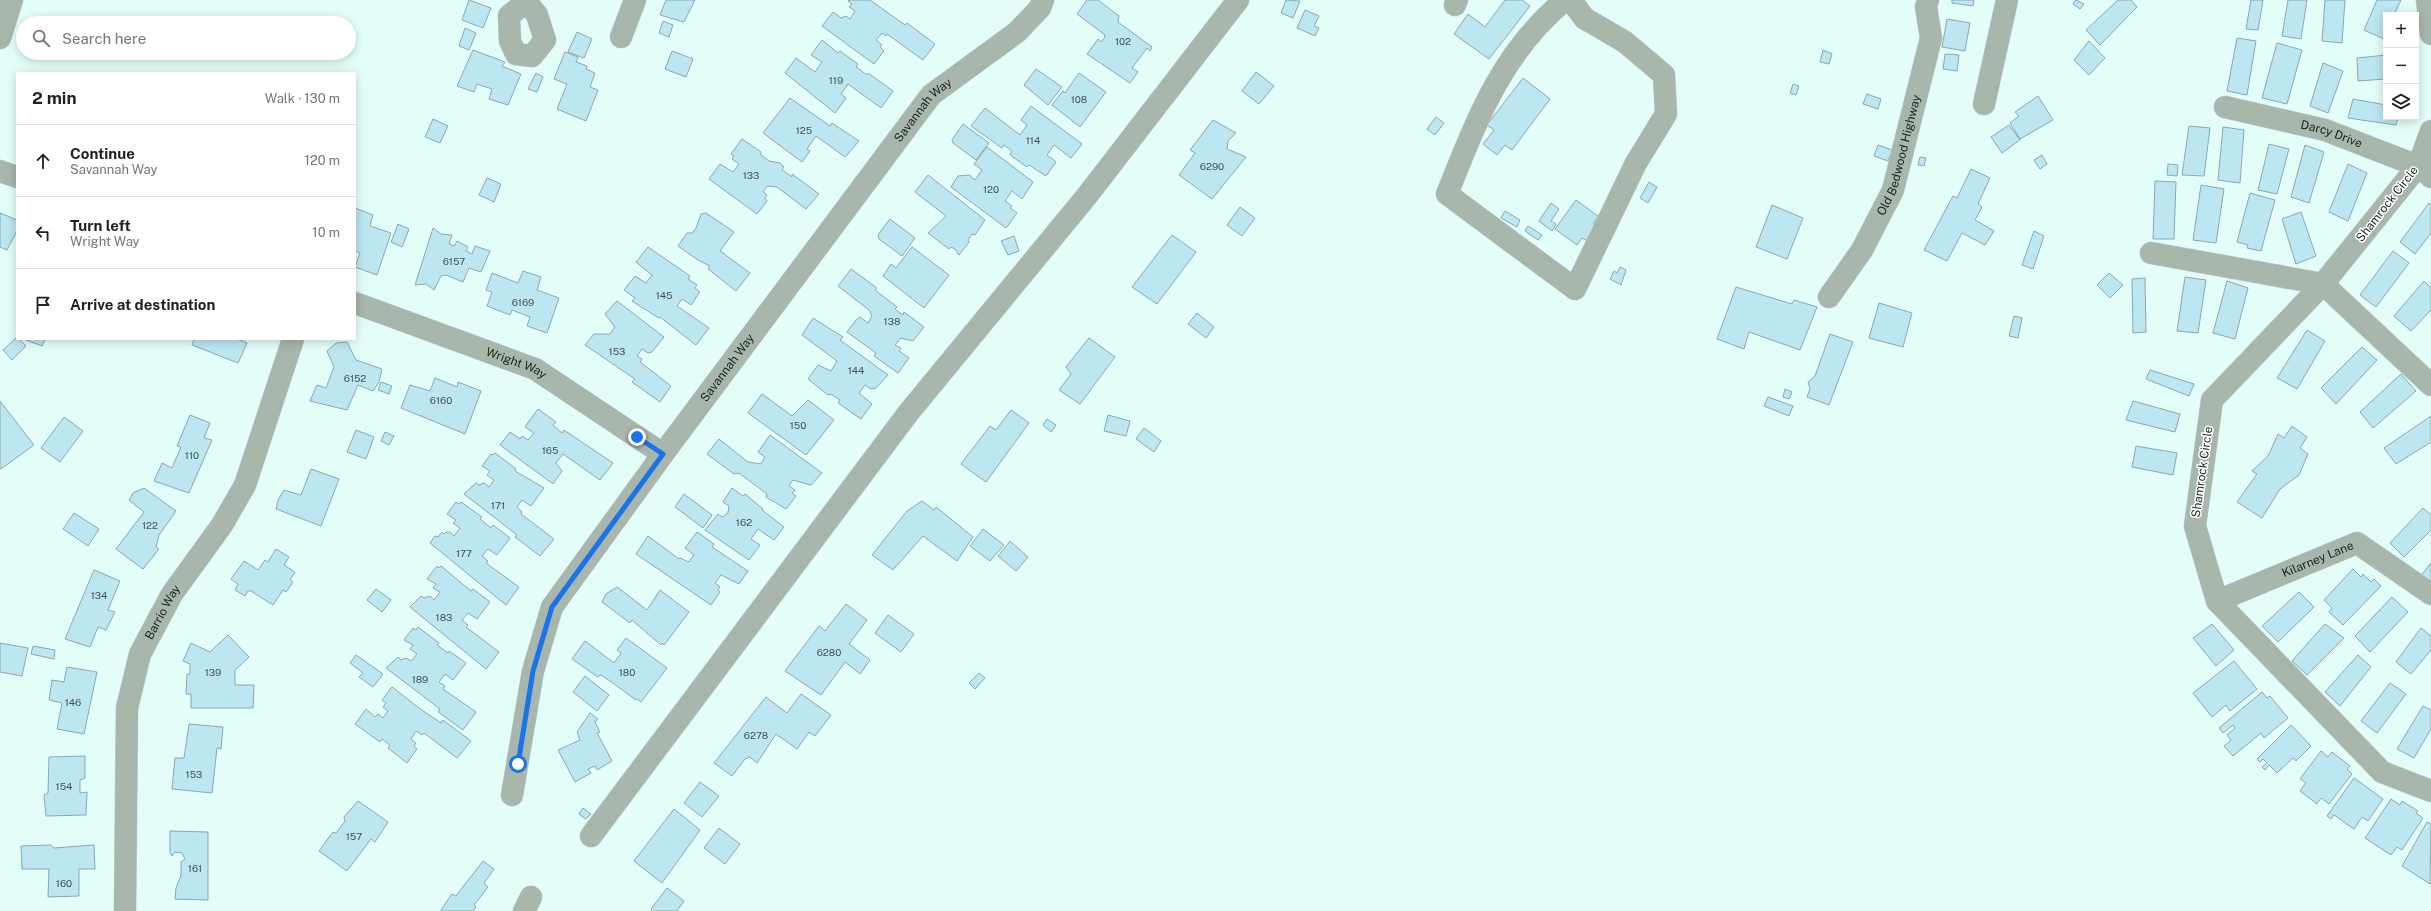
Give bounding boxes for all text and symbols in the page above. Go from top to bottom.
map controls [2383,12,2419,120]
button: + [2383,12,2419,48]
search box [16,16,356,60]
icon: search [30,27,52,49]
text: Search here [62,30,146,47]
house number: 102 [1115,35,1131,47]
button: − [2383,48,2419,84]
house number: 119 [829,74,843,86]
street label: Savannah Way [891,75,955,145]
button: layers [2383,84,2419,120]
text: 2 min [32,88,77,108]
text: Walk · 130 m [265,91,340,106]
house number: 108 [1071,93,1087,105]
street label: Old Bedwood Highway [1874,93,1924,218]
street label: Darcy Drive [2299,118,2364,151]
house number: 125 [796,124,812,136]
house number: 114 [1026,134,1040,146]
text: Continue [70,145,135,162]
icon: ahead [32,150,54,172]
text: 120 m [305,153,340,168]
house number: 6290 [1200,160,1224,172]
text: Savannah Way [70,162,158,177]
street label: Shamrock Circle [2353,163,2421,245]
house number: 133 [743,169,759,181]
house number: 120 [983,183,999,195]
text: Turn left [70,217,131,234]
icon: left [32,222,54,244]
text: 10 m [312,225,340,240]
text: Wright Way [70,234,140,249]
house number: 6157 [443,255,465,267]
house number: 145 [656,289,672,301]
icon: arrive [32,294,54,316]
text: Arrive at destination [70,296,215,313]
house number: 6169 [512,296,534,308]
house number: 138 [884,315,900,327]
street label: Savannah Way [697,331,757,404]
street label: Wright Way [484,345,550,382]
house number: 153 [609,345,625,357]
house number: 144 [848,364,864,376]
house number: 6152 [344,372,366,384]
house number: 6160 [430,394,452,406]
house number: 150 [790,419,806,431]
street label: Shamrock Circle [2189,425,2215,518]
route end [628,428,646,446]
house number: 165 [542,444,558,456]
house number: 110 [185,449,199,461]
house number: 171 [491,499,505,511]
house number: 162 [736,516,752,528]
house number: 122 [142,519,158,531]
street label: Kilarney Lane [2280,538,2356,580]
house number: 177 [456,547,472,559]
street label: Barrio Way [142,582,184,642]
house number: 134 [91,589,107,601]
house number: 183 [436,611,452,623]
house number: 6280 [817,646,841,658]
house number: 139 [205,666,221,678]
house number: 180 [619,666,635,678]
house number: 189 [412,673,428,685]
house number: 146 [65,696,81,708]
house number: 6278 [744,729,768,741]
route start [509,755,527,773]
house number: 153 [186,768,202,780]
house number: 154 [56,780,72,792]
house number: 157 [346,830,362,842]
house number: 161 [188,862,202,874]
house number: 160 [56,877,72,889]

